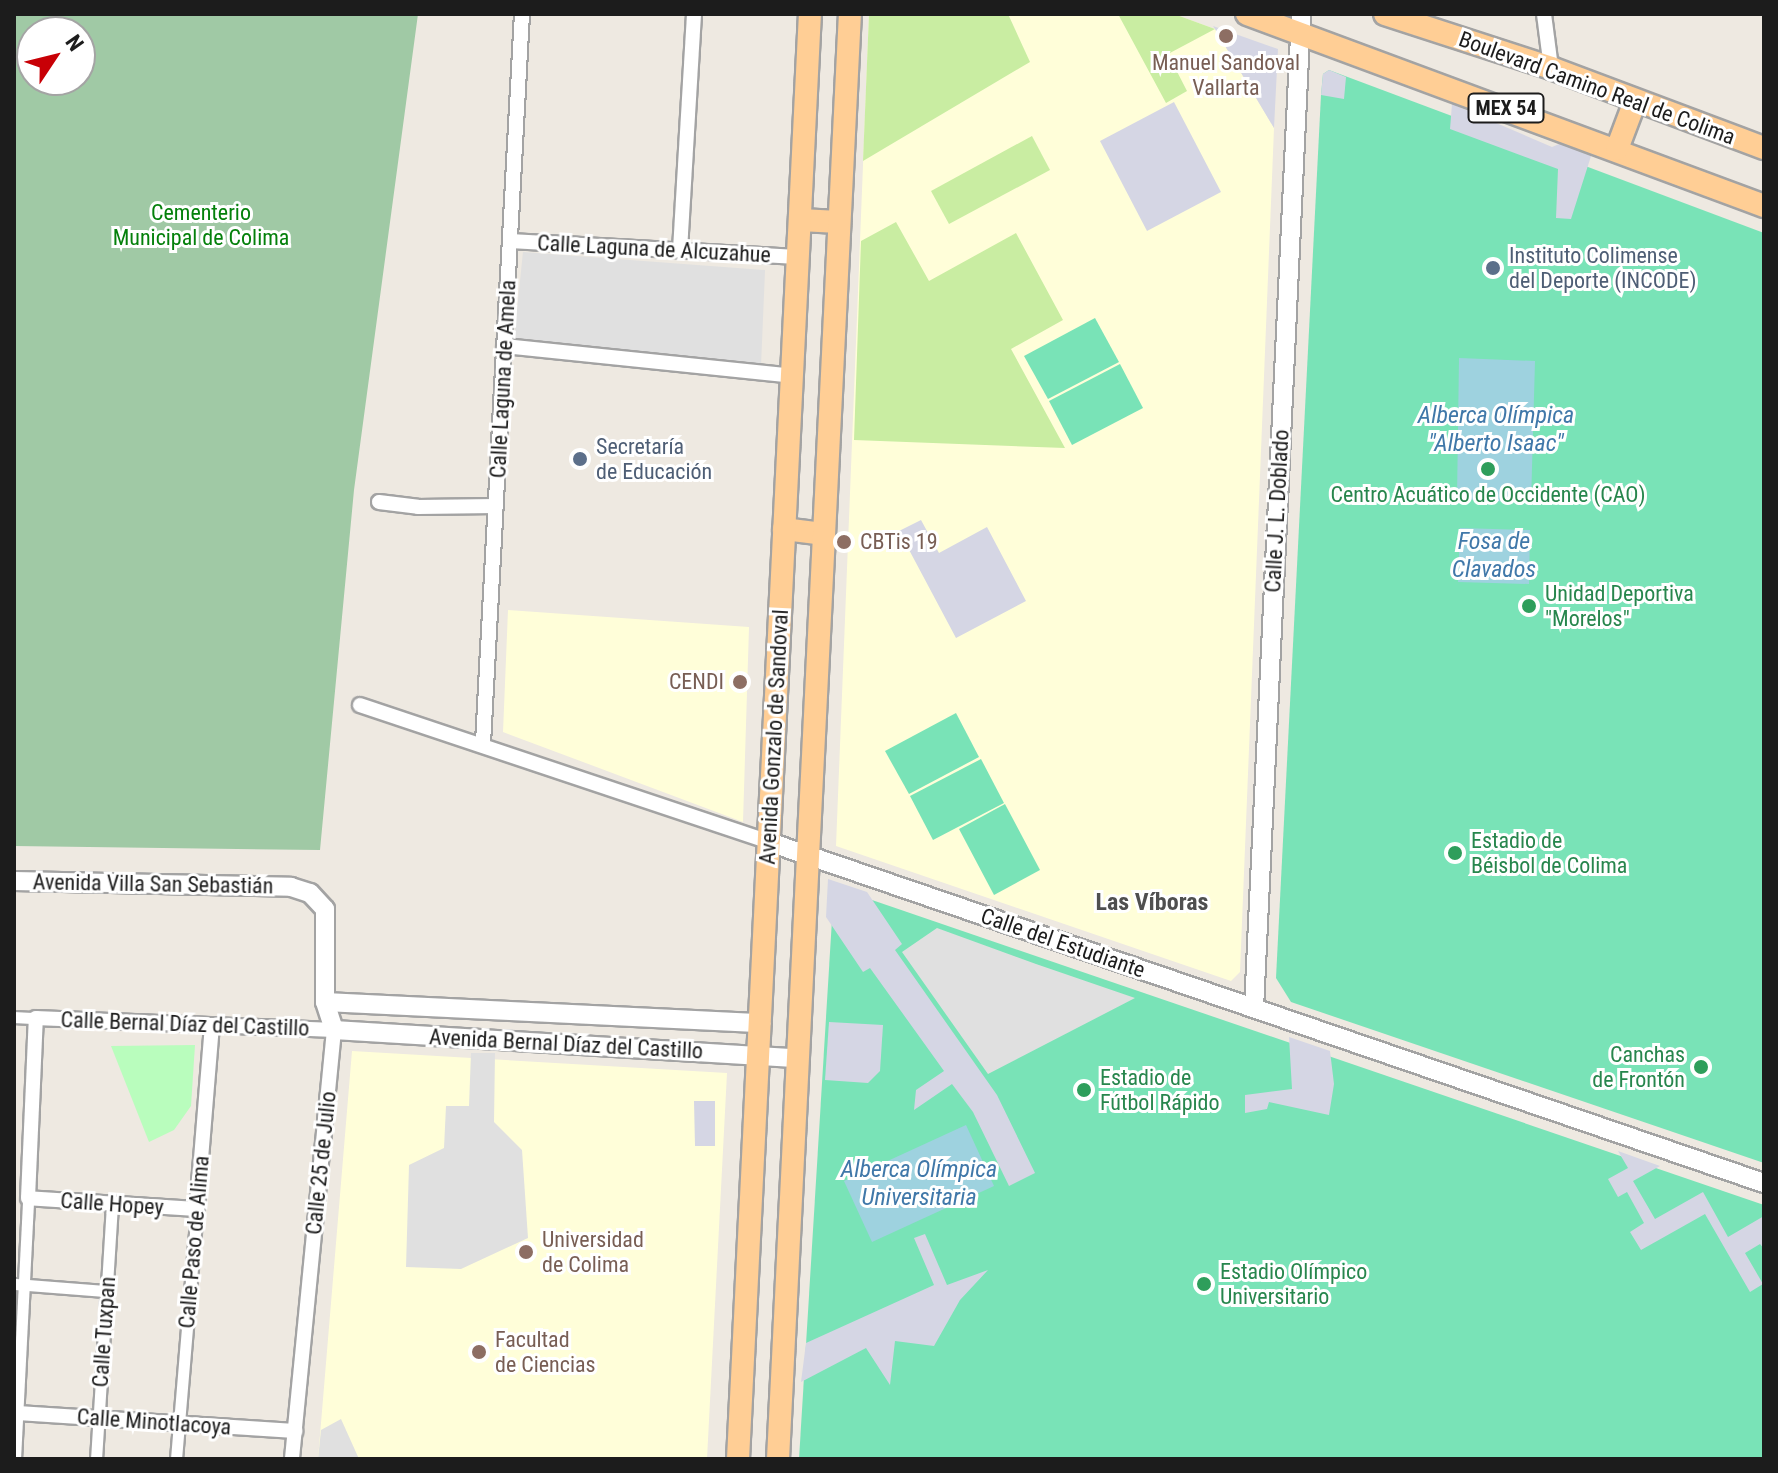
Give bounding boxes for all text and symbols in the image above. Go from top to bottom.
north arrow [16,16,96,96]
street label: Boulevard Camino Real de Colima [1455,26,1739,150]
marker: Manuel Sandoval Vallarta [1217,27,1235,45]
text: N [60,30,89,56]
place label: Manuel Sandoval Vallarta [1152,49,1300,100]
road number: MEX 54 [1466,92,1546,124]
park label: Cementerio Municipal de Colima [113,199,289,250]
street label: Calle Laguna de Alcuzahue [537,230,771,268]
place label: Instituto Colimense del Deporte (INCODE) [1509,242,1696,294]
marker: Instituto Colimense del Deporte (INCODE) [1484,259,1502,277]
street label: Calle Laguna de Amela [485,279,521,479]
water label: Alberca Olímpica "Alberto Isaac" [1418,402,1574,458]
street label: Calle J. L. Doblado [1260,429,1294,593]
place label: Secretaría de Educación [596,433,712,484]
marker: Secretaría de Educación [571,450,589,468]
marker: Centro Acuático de Occidente (CAO) [1479,460,1497,478]
place label: Centro Acuático de Occidente (CAO) [1330,482,1646,508]
water label: Fosa de Clavados [1452,528,1536,584]
place label: CBTis 19 [860,529,937,555]
marker: CBTis 19 [835,533,853,551]
place label: Unidad Deportiva "Morelos" [1545,580,1694,632]
marker: Unidad Deportiva "Morelos" [1520,597,1538,615]
street label: Avenida Gonzalo de Sandoval [754,609,794,865]
place label: CENDI [669,669,724,695]
marker: CENDI [731,673,749,691]
place label: Estadio de Béisbol de Colima [1471,827,1627,878]
marker: Estadio de Béisbol de Colima [1446,844,1464,862]
street label: Avenida Villa San Sebastián [33,869,273,899]
district label: Las Víboras [1096,889,1208,917]
street label: Calle del Estudiante [977,903,1149,983]
street label: Calle Bernal Díaz del Castillo [60,1006,310,1042]
street label: Avenida Bernal Díaz del Castillo [428,1024,704,1064]
place label: Canchas de Frontón [1592,1041,1685,1092]
marker: Canchas de Frontón [1692,1058,1710,1076]
place label: Estadio de Fútbol Rápido [1100,1064,1220,1116]
marker: Estadio de Fútbol Rápido [1075,1081,1093,1099]
street label: Calle 25 de Julio [300,1090,342,1236]
street label: Calle Paso de Alima [173,1154,215,1330]
water label: Alberca Olímpica Universitaria [841,1156,997,1212]
street label: Calle Hopey [60,1187,164,1221]
place label: Universidad de Colima [542,1226,644,1278]
marker: Universidad de Colima [517,1243,535,1261]
place label: Estadio Olímpico Universitario [1220,1258,1367,1310]
marker: Estadio Olímpico Universitario [1195,1275,1213,1293]
street label: Calle Tuxpan [87,1276,121,1388]
place label: Facultad de Ciencias [495,1326,596,1378]
marker: Facultad de Ciencias [470,1343,488,1361]
street label: Calle Minotlacoya [76,1403,232,1441]

